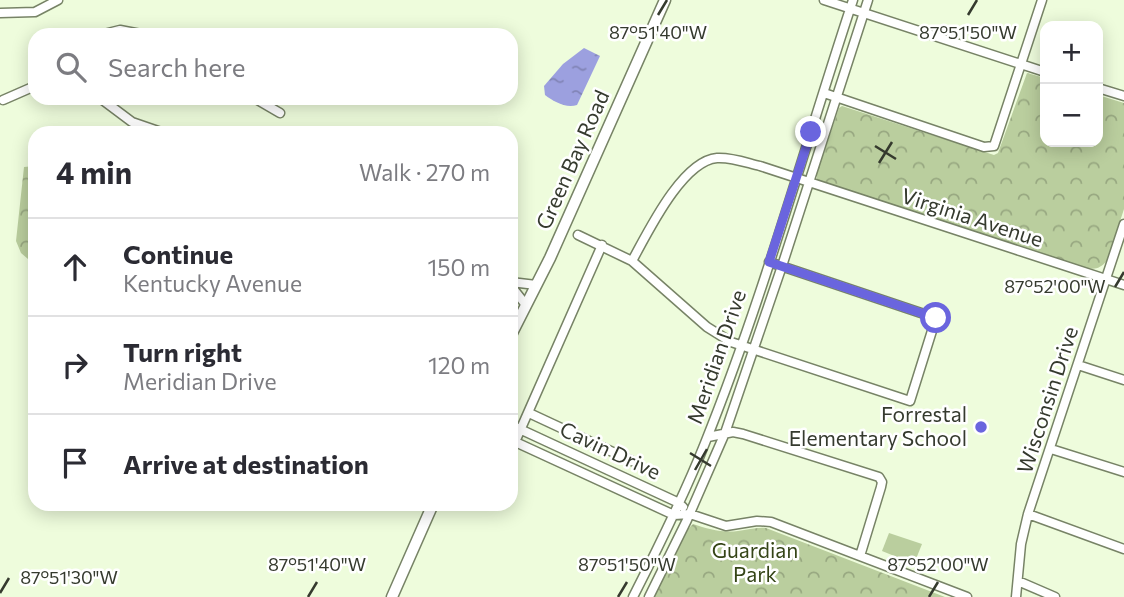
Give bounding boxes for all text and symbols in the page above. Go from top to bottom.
text: 87°51'40"W [609,21,707,43]
text: 87°51'50"W [919,21,1017,43]
map controls [1040,21,1103,147]
button: + [1040,21,1103,84]
search box [28,28,518,105]
icon: search [52,48,90,86]
text: Search here [108,51,246,82]
button: − [1040,84,1103,147]
street label: Green Bay Road [530,86,614,233]
route end [795,116,826,147]
text: 4 min [56,153,132,190]
text: Walk · 270 m [359,158,490,186]
street label: Virginia Avenue [898,182,1046,251]
text: Continue [123,238,233,269]
icon: ahead [56,248,94,286]
text: 150 m [427,253,490,281]
text: Kentucky Avenue [123,269,302,297]
text: 87°52'00"W [1004,275,1106,297]
street label: Meridian Drive [681,286,750,427]
route start [920,302,951,333]
street label: Wisconsin Drive [1011,323,1082,476]
text: Turn right [123,336,242,367]
icon: right [56,346,94,384]
text: 120 m [428,351,490,379]
text: Meridian Drive [123,367,277,395]
place label: Forrestal Elementary School [789,401,967,450]
street label: Cavin Drive [556,415,665,484]
marker: Forrestal Elementary School [973,419,989,435]
icon: arrive [56,444,94,482]
text: Arrive at destination [123,448,369,479]
park label: Guardian Park [712,537,798,586]
text: 87°51'40"W [268,553,366,575]
text: 87°51'50"W [578,553,676,575]
text: 87°52'00"W [887,553,989,575]
text: 87°51'30"W [20,566,118,588]

